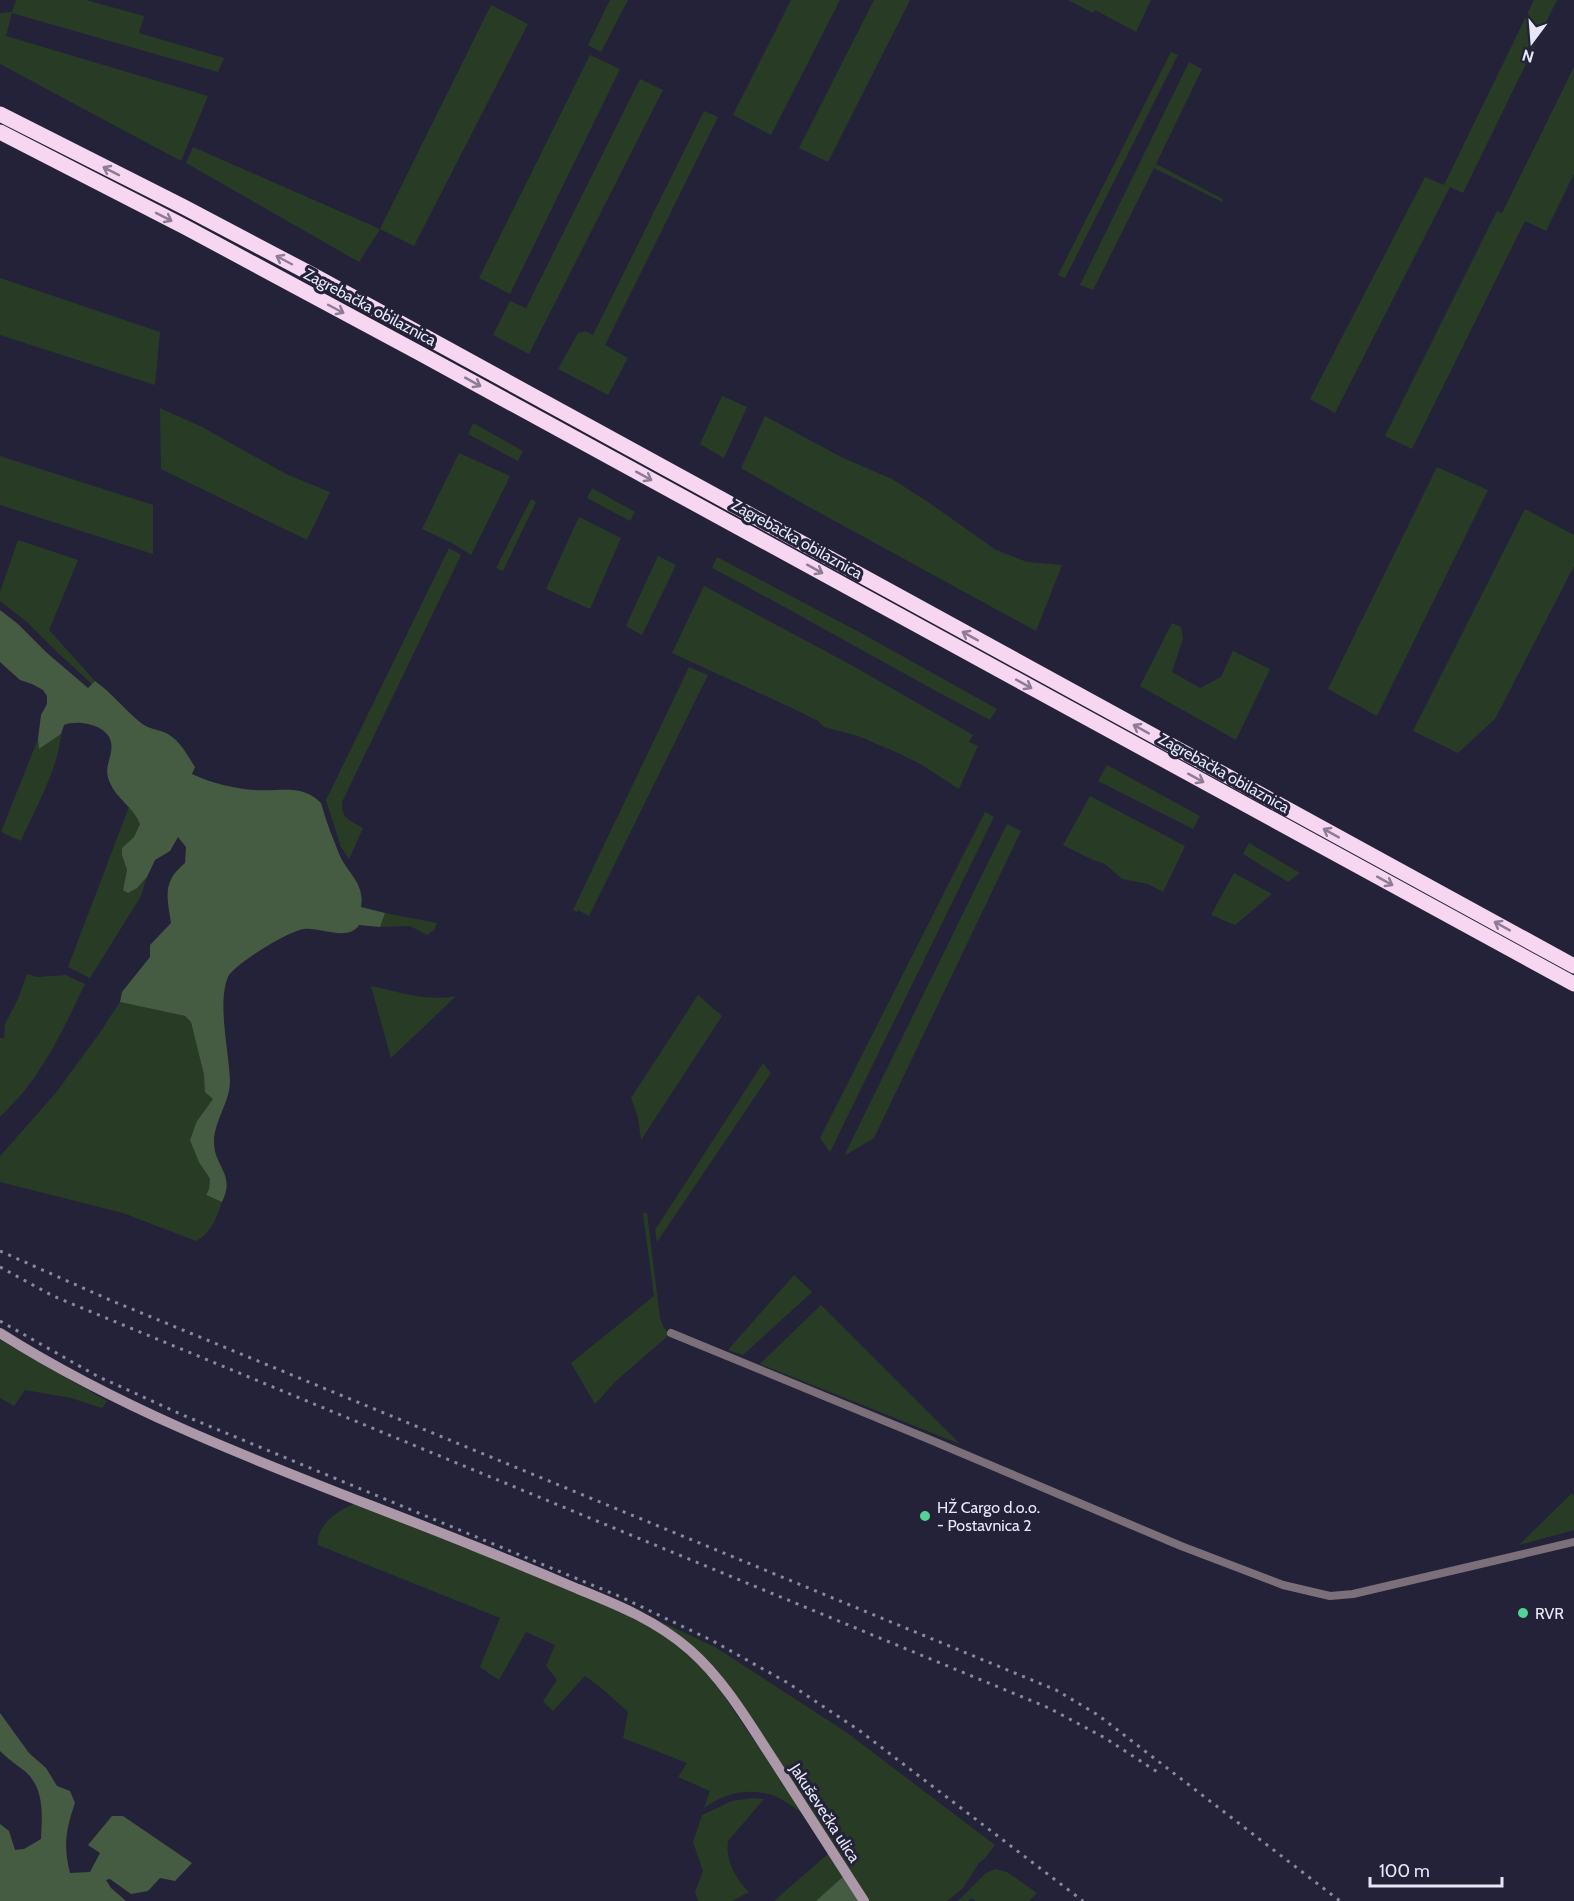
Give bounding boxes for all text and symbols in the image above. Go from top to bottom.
north arrow [1502,12,1562,72]
text: N [1520,45,1536,67]
one-way arrow [103,165,120,177]
one-way arrow [155,211,172,223]
one-way arrow [276,254,294,265]
street label: Zagrebačka obilaznica [301,264,440,350]
one-way arrow [327,303,344,315]
one-way arrow [463,377,481,388]
one-way arrow [634,471,652,482]
street label: Zagrebačka obilaznica [728,495,866,583]
one-way arrow [806,564,823,576]
one-way arrow [962,629,979,641]
one-way arrow [1015,679,1033,690]
one-way arrow [1133,723,1150,735]
street label: Zagrebačka obilaznica [1155,729,1293,817]
one-way arrow [1186,773,1204,784]
one-way arrow [1322,827,1340,838]
one-way arrow [1376,875,1393,887]
one-way arrow [1494,920,1511,932]
place label: HŽ Cargo d.o.o. - Postavnica 2 [937,1498,1040,1535]
marker: HŽ Cargo d.o.o. - Postavnica 2 [918,1509,932,1523]
place label: RVR [1535,1604,1564,1623]
marker: RVR [1516,1606,1530,1620]
street label: Jakuševečka ulica [785,1759,864,1866]
scale bar [1370,1850,1502,1888]
text: 100 m [1379,1860,1430,1882]

